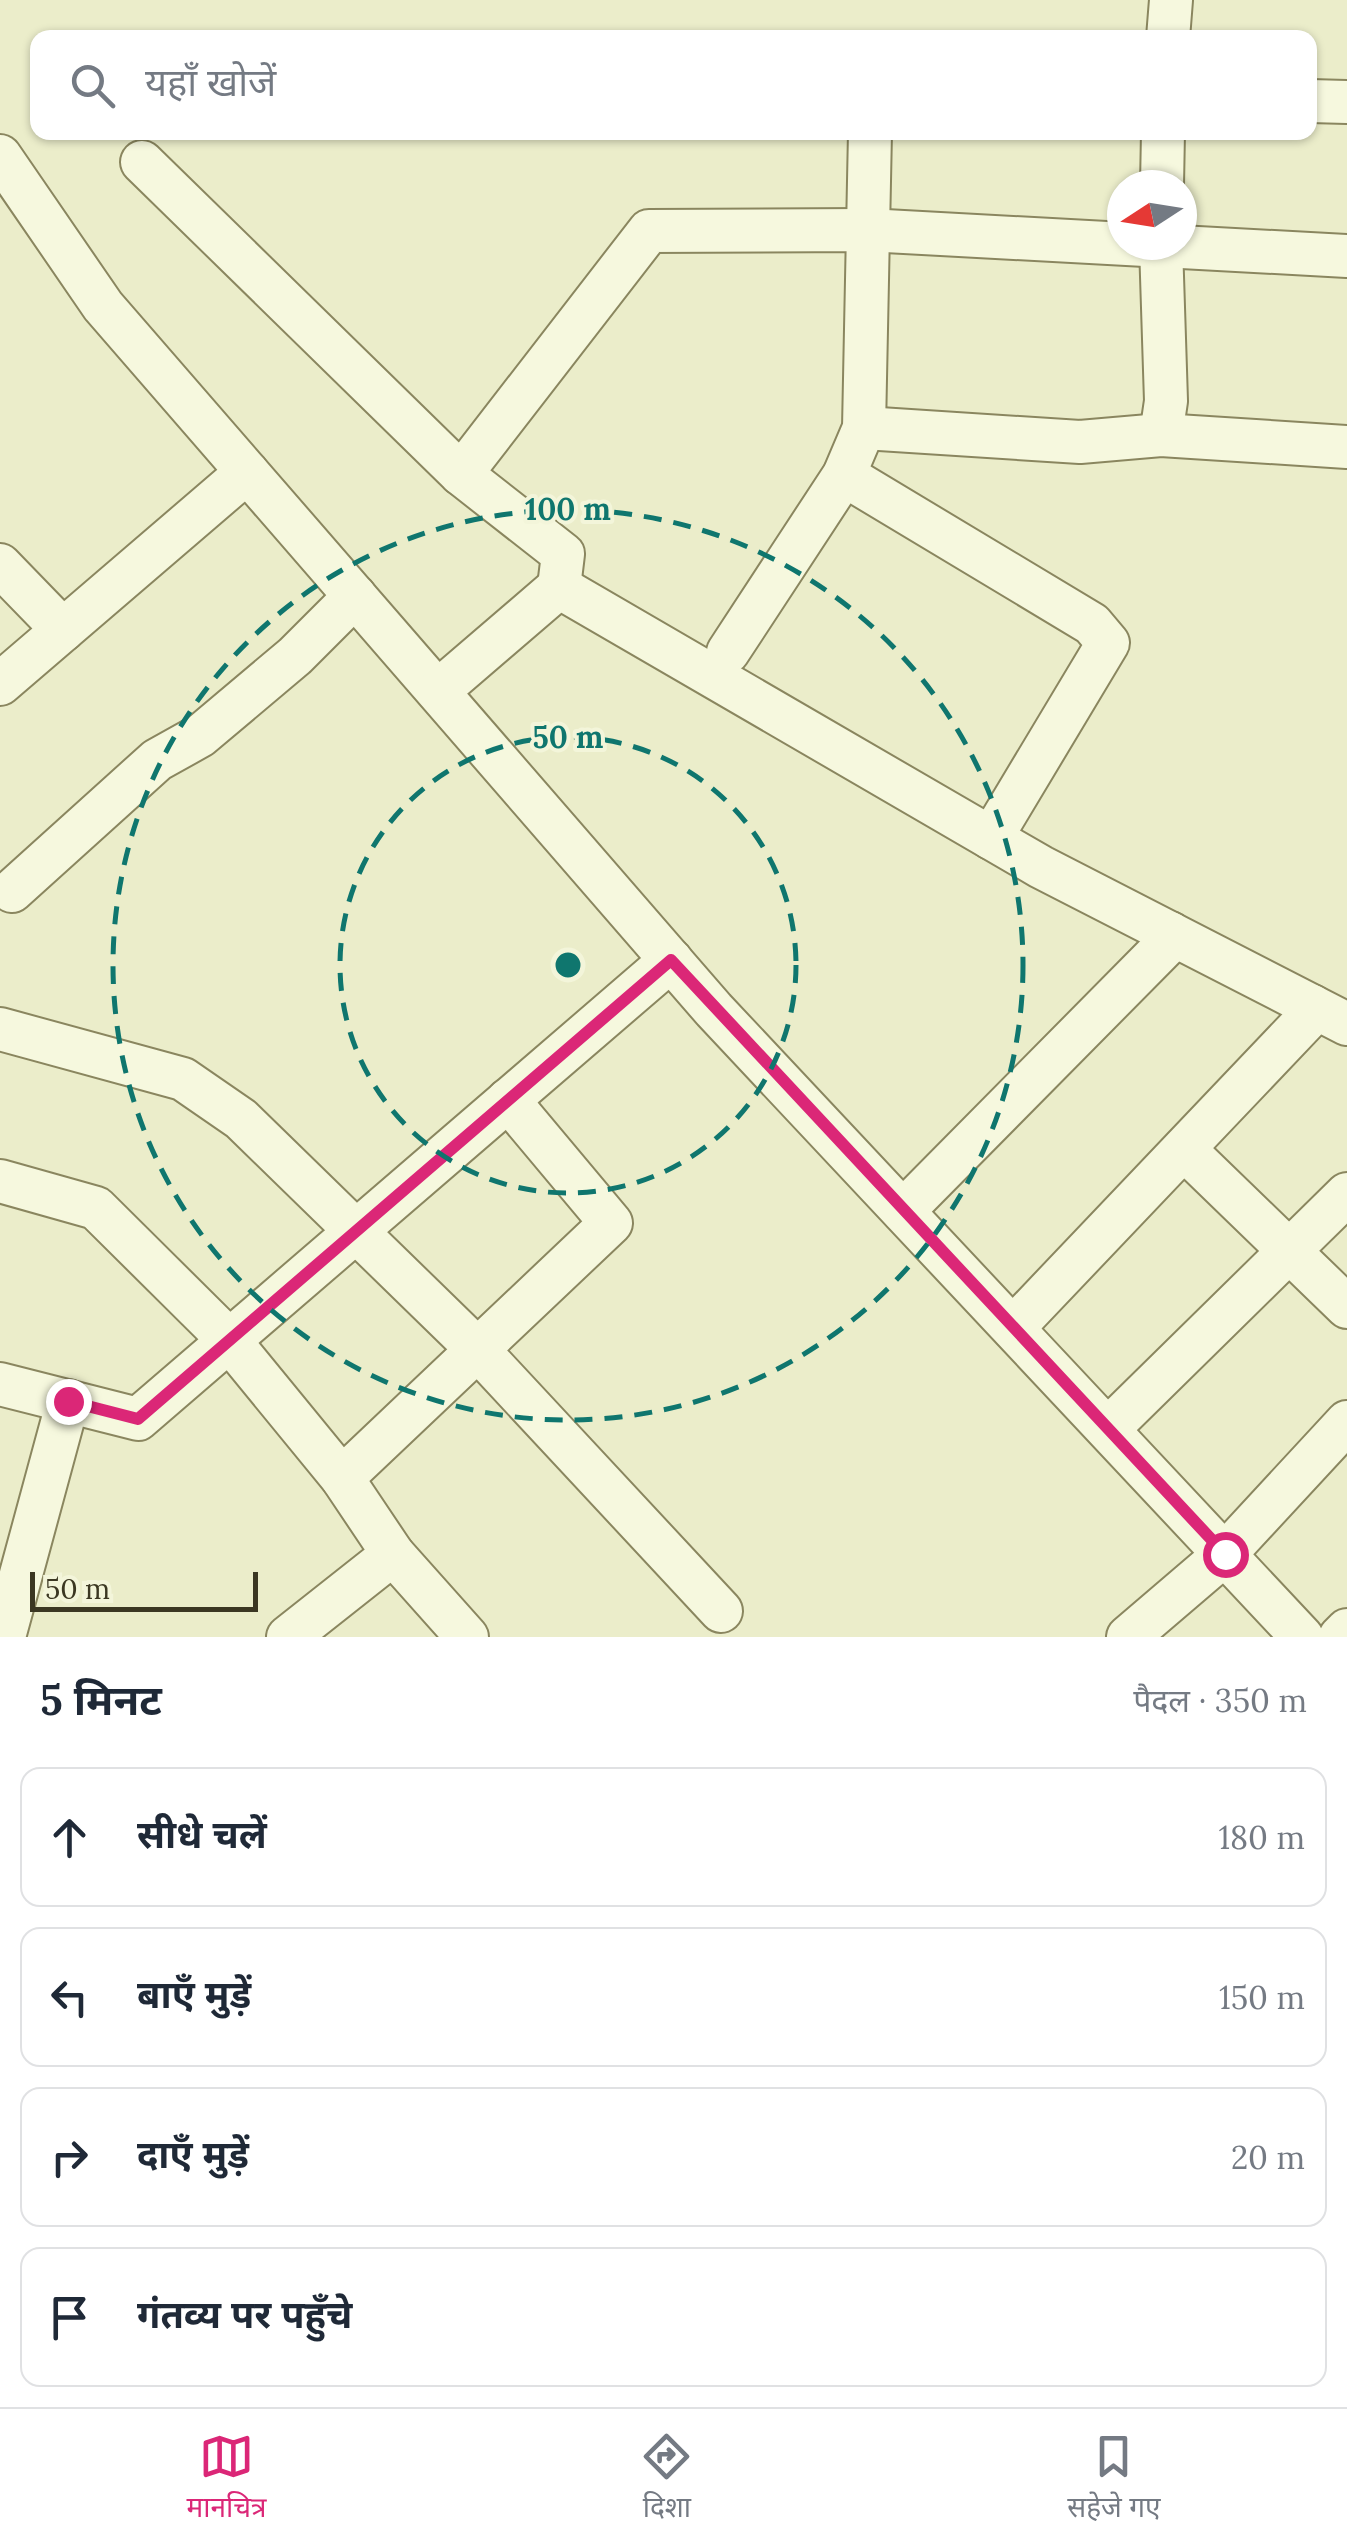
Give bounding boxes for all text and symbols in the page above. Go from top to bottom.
search box [30,30,1317,140]
icon: search [65,58,120,113]
text: यहाँ खोजें [145,58,276,106]
north arrow [1107,170,1197,260]
text: 100 m [525,490,611,528]
text: 50 m [533,718,604,756]
centre of rings [550,947,586,983]
route end [46,1379,92,1425]
route start [1203,1532,1249,1578]
scale bar [30,1567,258,1612]
text: 50 m [45,1571,110,1607]
text: 5 मिनट [40,1673,162,1727]
text: पैदल · 350 m [1133,1680,1307,1721]
icon: ahead [42,1810,97,1865]
text: सीधे चलें [137,1810,267,1858]
text: 180 m [1218,1817,1305,1858]
icon: left [42,1970,97,2025]
text: बाएँ मुड़ें [137,1970,251,2018]
text: 150 m [1219,1977,1305,2018]
icon: right [42,2130,97,2185]
text: दाएँ मुड़ें [137,2130,249,2178]
text: 20 m [1231,2137,1305,2178]
icon: arrive [42,2290,97,2345]
text: गंतव्य पर पहुँचे [137,2290,352,2338]
tab: मानचित्र [186,2429,266,2528]
tab: दिशा [639,2429,694,2528]
tab: सहेजे गए [1067,2429,1161,2528]

